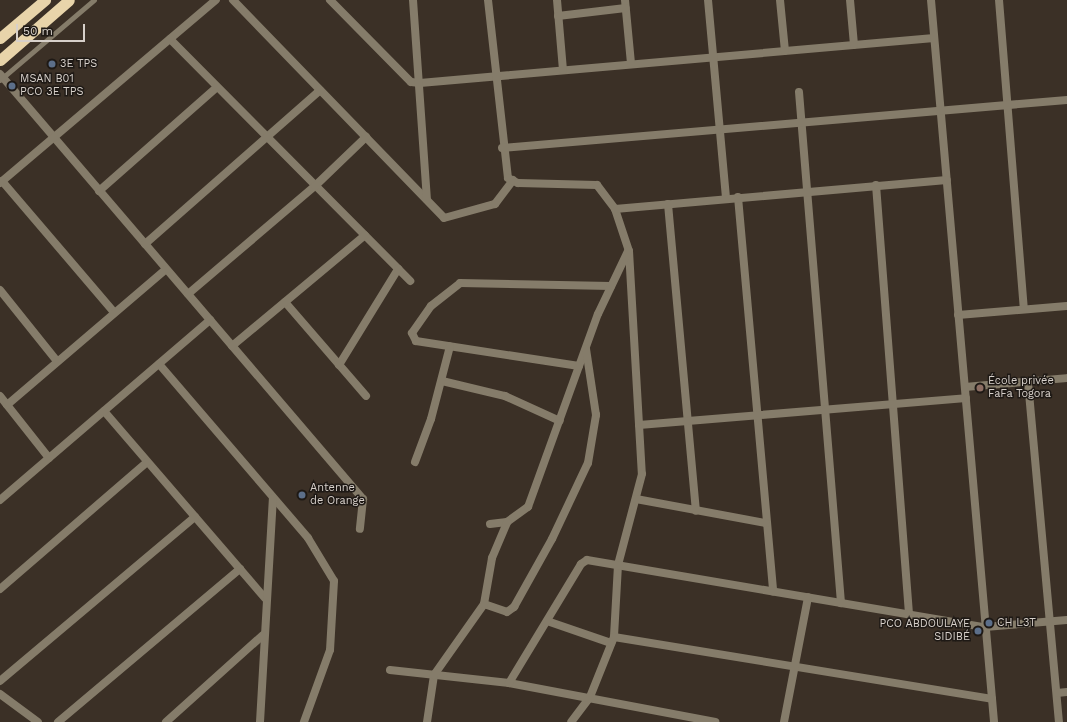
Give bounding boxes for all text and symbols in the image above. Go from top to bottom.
scale bar [18,16,87,42]
text: 50 m [23,24,53,38]
place label: 3E TPS [60,57,98,71]
marker: 3E TPS [47,59,57,69]
place label: MSAN B01 PCO 3E TPS [20,73,84,99]
marker: MSAN B01 PCO 3E TPS [7,81,17,91]
place label: École privée FaFa Togora [988,375,1054,401]
marker: École privée FaFa Togora [975,383,985,393]
place label: Antenne de Orange [310,482,365,508]
marker: Antenne de Orange [297,490,307,500]
place label: CH L3T [997,616,1036,630]
place label: PCO ABDOULAYE SIDIBÉ [879,618,970,644]
marker: CH L3T [984,618,994,628]
marker: PCO ABDOULAYE SIDIBÉ [973,626,983,636]

